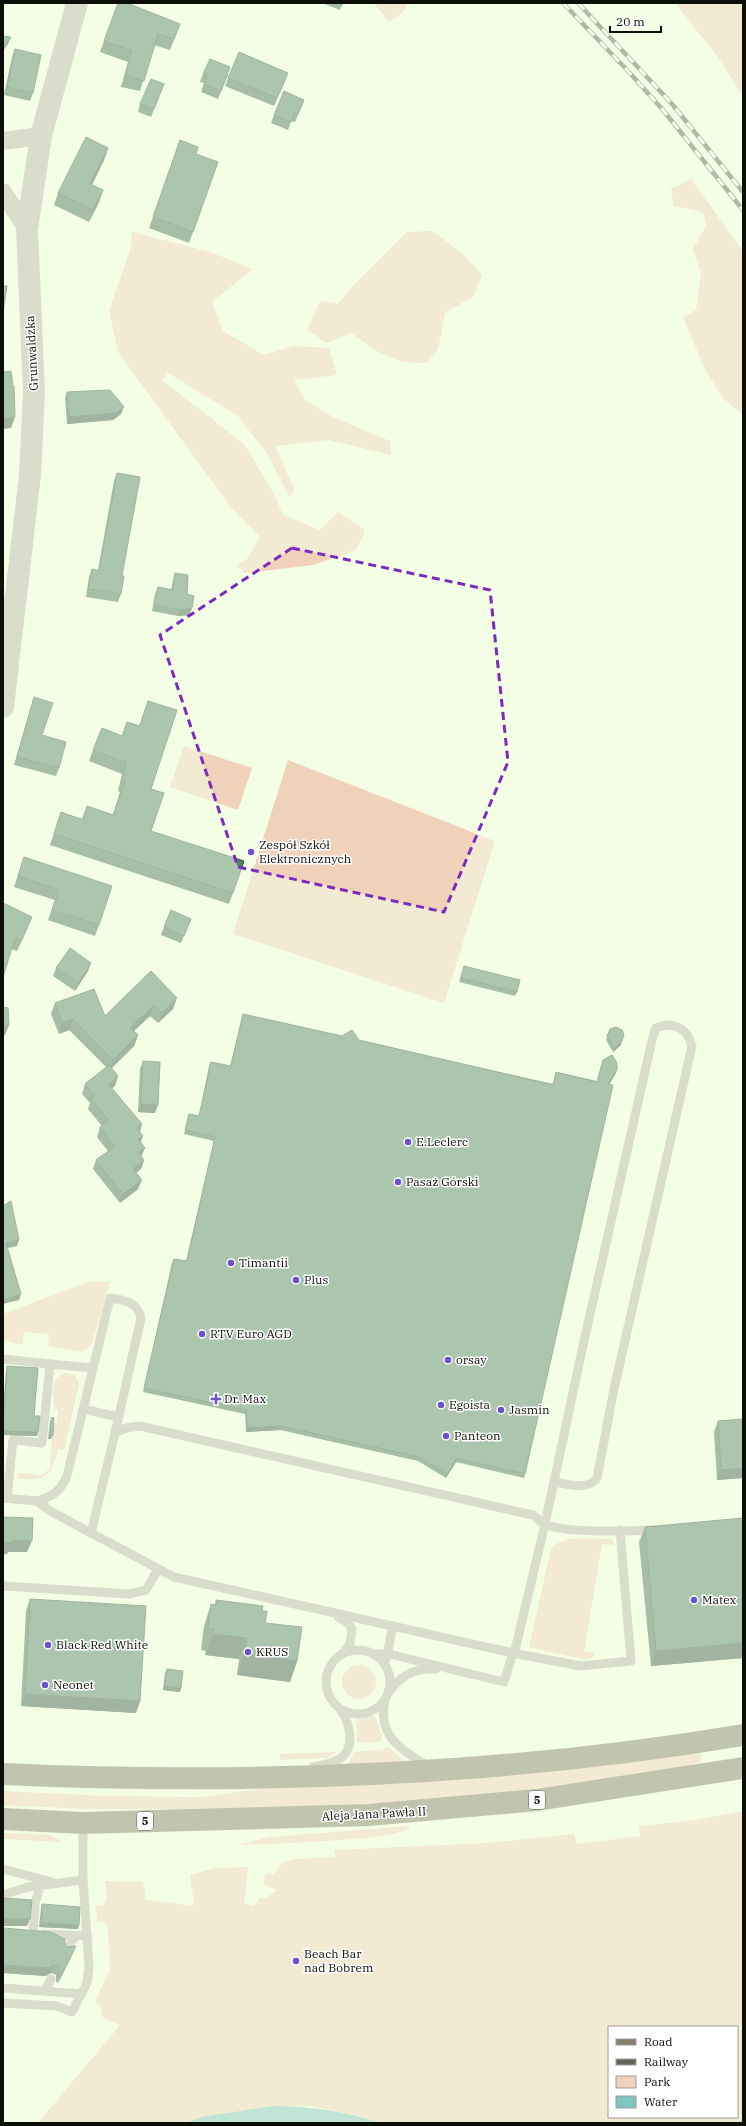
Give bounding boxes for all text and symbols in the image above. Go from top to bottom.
scale bar [610,8,661,34]
text: 20 m [616,14,645,29]
street label: Grunwaldzka [22,314,41,391]
place label: Zespół Szkół Elektronicznych [259,837,352,866]
marker: Zespół Szkół Elektronicznych [246,847,256,857]
place label: E.Leclerc [416,1134,468,1149]
marker: E.Leclerc [403,1137,413,1147]
place label: Pasaż Górski [406,1174,479,1189]
marker: Pasaż Górski [393,1177,403,1187]
place label: Timantii [239,1255,288,1270]
marker: Timantii [226,1258,236,1268]
place label: Plus [304,1272,329,1287]
marker: Plus [291,1275,301,1285]
place label: RTV Euro AGD [210,1326,292,1341]
marker: RTV Euro AGD [197,1329,207,1339]
place label: orsay [456,1352,487,1367]
marker: orsay [443,1355,453,1365]
place label: Dr. Max [224,1391,267,1406]
marker: Dr. Max [211,1394,221,1404]
place label: Egoista [449,1397,491,1412]
marker: Egoista [436,1400,446,1410]
place label: Jasmin [509,1402,550,1417]
marker: Jasmin [496,1405,506,1415]
place label: Panteon [454,1428,501,1443]
marker: Panteon [441,1431,451,1441]
place label: Matex [702,1592,736,1607]
marker: Matex [689,1595,699,1605]
place label: Black Red White [56,1637,148,1652]
marker: Black Red White [43,1640,53,1650]
place label: KRUS [256,1644,288,1659]
marker: KRUS [243,1647,253,1657]
place label: Neonet [53,1677,94,1692]
marker: Neonet [40,1680,50,1690]
road number: 5 [529,1791,545,1809]
street label: Aleja Jana Pawła II [321,1803,427,1824]
road number: 5 [137,1812,153,1830]
place label: Beach Bar nad Bobrem [304,1946,374,1975]
marker: Beach Bar nad Bobrem [291,1956,301,1966]
legend [608,2026,738,2118]
text: Road [644,2034,673,2049]
text: Railway [644,2054,689,2069]
text: Park [644,2074,670,2089]
text: Water [644,2094,678,2109]

